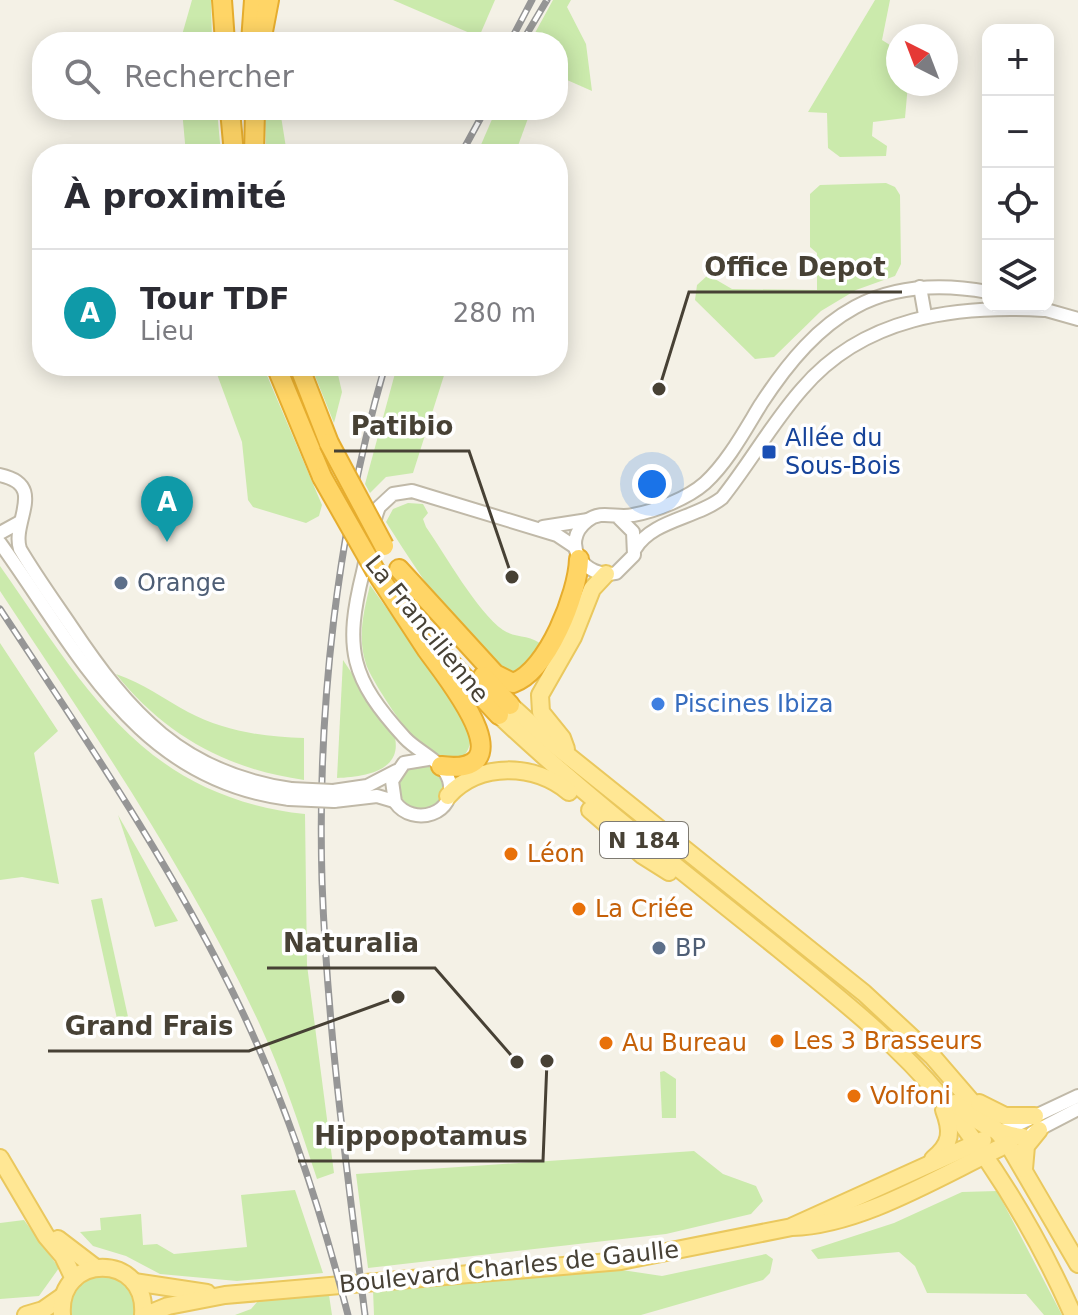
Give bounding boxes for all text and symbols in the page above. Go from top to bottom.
north arrow [886,24,958,96]
map controls [982,24,1054,312]
button: + [982,24,1054,96]
search box [32,32,568,120]
icon: search [60,54,104,98]
text: Rechercher [124,59,294,94]
button: − [982,96,1054,168]
button: locate [982,168,1054,240]
text: À proximité [64,176,287,216]
button: layers [982,240,1054,312]
callout: Office Depot [689,242,902,292]
text: Office Depot [704,252,886,282]
text: Tour TDF [140,281,290,316]
text: A [80,298,100,328]
text: 280 m [453,298,536,328]
text: Lieu [140,316,194,346]
callout: Patibio [334,401,469,451]
text: Patibio [351,411,453,441]
place label: Allée du Sous-Bois [785,424,901,480]
marker: Allée du Sous-Bois [760,443,778,461]
your location [632,464,672,504]
pin: A [141,476,193,542]
street label: La Francilienne [359,550,495,708]
place label: Orange [137,569,226,597]
marker: Orange [112,574,130,592]
place label: Piscines Ibiza [674,690,833,718]
marker: Piscines Ibiza [649,695,667,713]
road number: N 184 [600,822,688,858]
place label: Léon [527,840,585,868]
marker: Léon [502,845,520,863]
place label: La Criée [595,895,694,923]
marker: La Criée [570,900,588,918]
callout: Naturalia [267,918,435,968]
text: Naturalia [283,928,419,958]
place label: BP [675,934,706,962]
marker: BP [650,939,668,957]
callout: Grand Frais [48,1001,249,1051]
text: Grand Frais [65,1011,233,1041]
place label: Les 3 Brasseurs [793,1027,982,1055]
place label: Au Bureau [622,1029,747,1057]
marker: Les 3 Brasseurs [768,1032,786,1050]
marker: Au Bureau [597,1034,615,1052]
place label: Volfoni [870,1082,951,1110]
marker: Volfoni [845,1087,863,1105]
callout: Hippopotamus [298,1111,543,1161]
text: Hippopotamus [314,1121,528,1151]
street label: Boulevard Charles de Gaulle [338,1235,680,1299]

